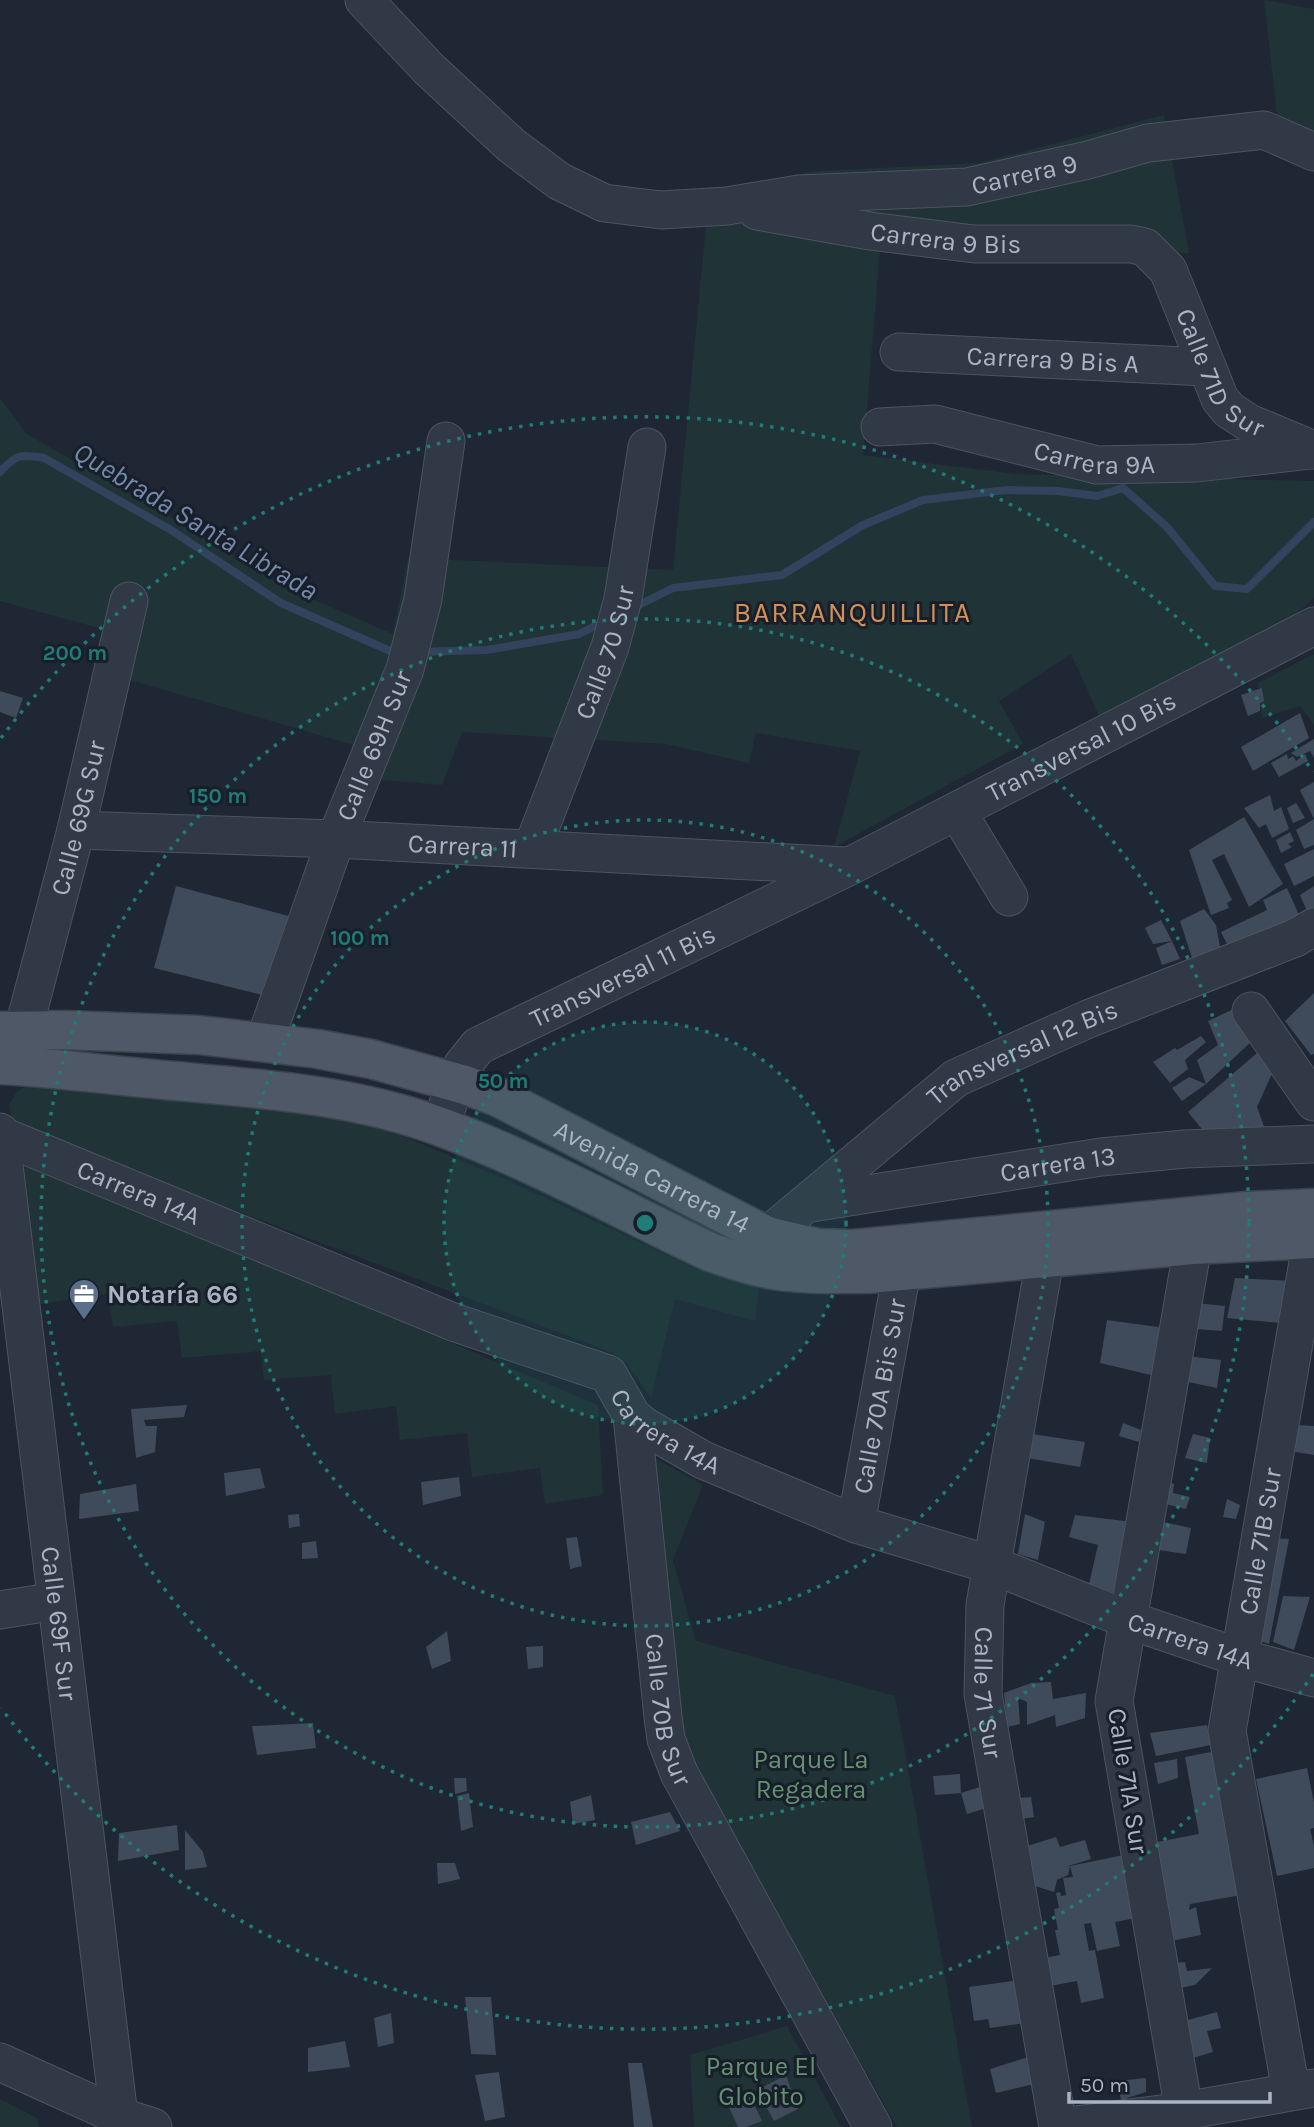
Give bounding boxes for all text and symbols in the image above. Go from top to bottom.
street label: Carrera 9 [968,147,1080,201]
street label: Carrera 9 Bis [869,216,1021,260]
street label: Calle 71D Sur [1170,304,1269,443]
street label: Carrera 9 Bis A [966,340,1140,379]
street label: Carrera 9A [1031,434,1155,481]
water label: Quebrada Santa Librada [68,435,324,607]
street label: Calle 70 Sur [568,583,640,724]
district label: BARRANQUILLITA [734,596,972,629]
text: 200 m [43,641,107,665]
street label: Calle 69H Sur [330,666,418,825]
street label: Transversal 10 Bis [981,685,1181,808]
street label: Calle 69G Sur [44,737,112,899]
text: 150 m [189,784,247,808]
street label: Carrera 11 [407,827,518,864]
street label: Transversal 11 Bis [525,918,720,1034]
text: 100 m [330,926,390,950]
street label: Transversal 12 Bis [920,993,1122,1112]
text: 50 m [478,1069,528,1093]
street label: Avenida Carrera 14 [549,1113,755,1240]
street label: Carrera 13 [998,1140,1117,1188]
street label: Carrera 14A [72,1153,205,1231]
centre of rings [633,1211,657,1235]
office icon: Notaría 66 [67,1277,101,1321]
place label: Notaría 66 [107,1279,238,1310]
street label: Calle 70A Bis Sur [846,1295,912,1496]
street label: Carrera 14A [604,1383,725,1481]
street label: Calle 71B Sur [1232,1465,1288,1617]
street label: Calle 69F Sur [35,1545,84,1703]
street label: Carrera 14A [1124,1605,1257,1676]
street label: Calle 71 Sur [967,1626,1009,1761]
street label: Calle 70B Sur [639,1632,699,1792]
street label: Calle 71A Sur [1101,1706,1155,1857]
park label: Parque La Regadera [753,1744,869,1805]
park label: Parque El Globito [706,2051,816,2112]
scale bar [1069,2060,1270,2104]
text: 50 m [1080,2073,1129,2097]

